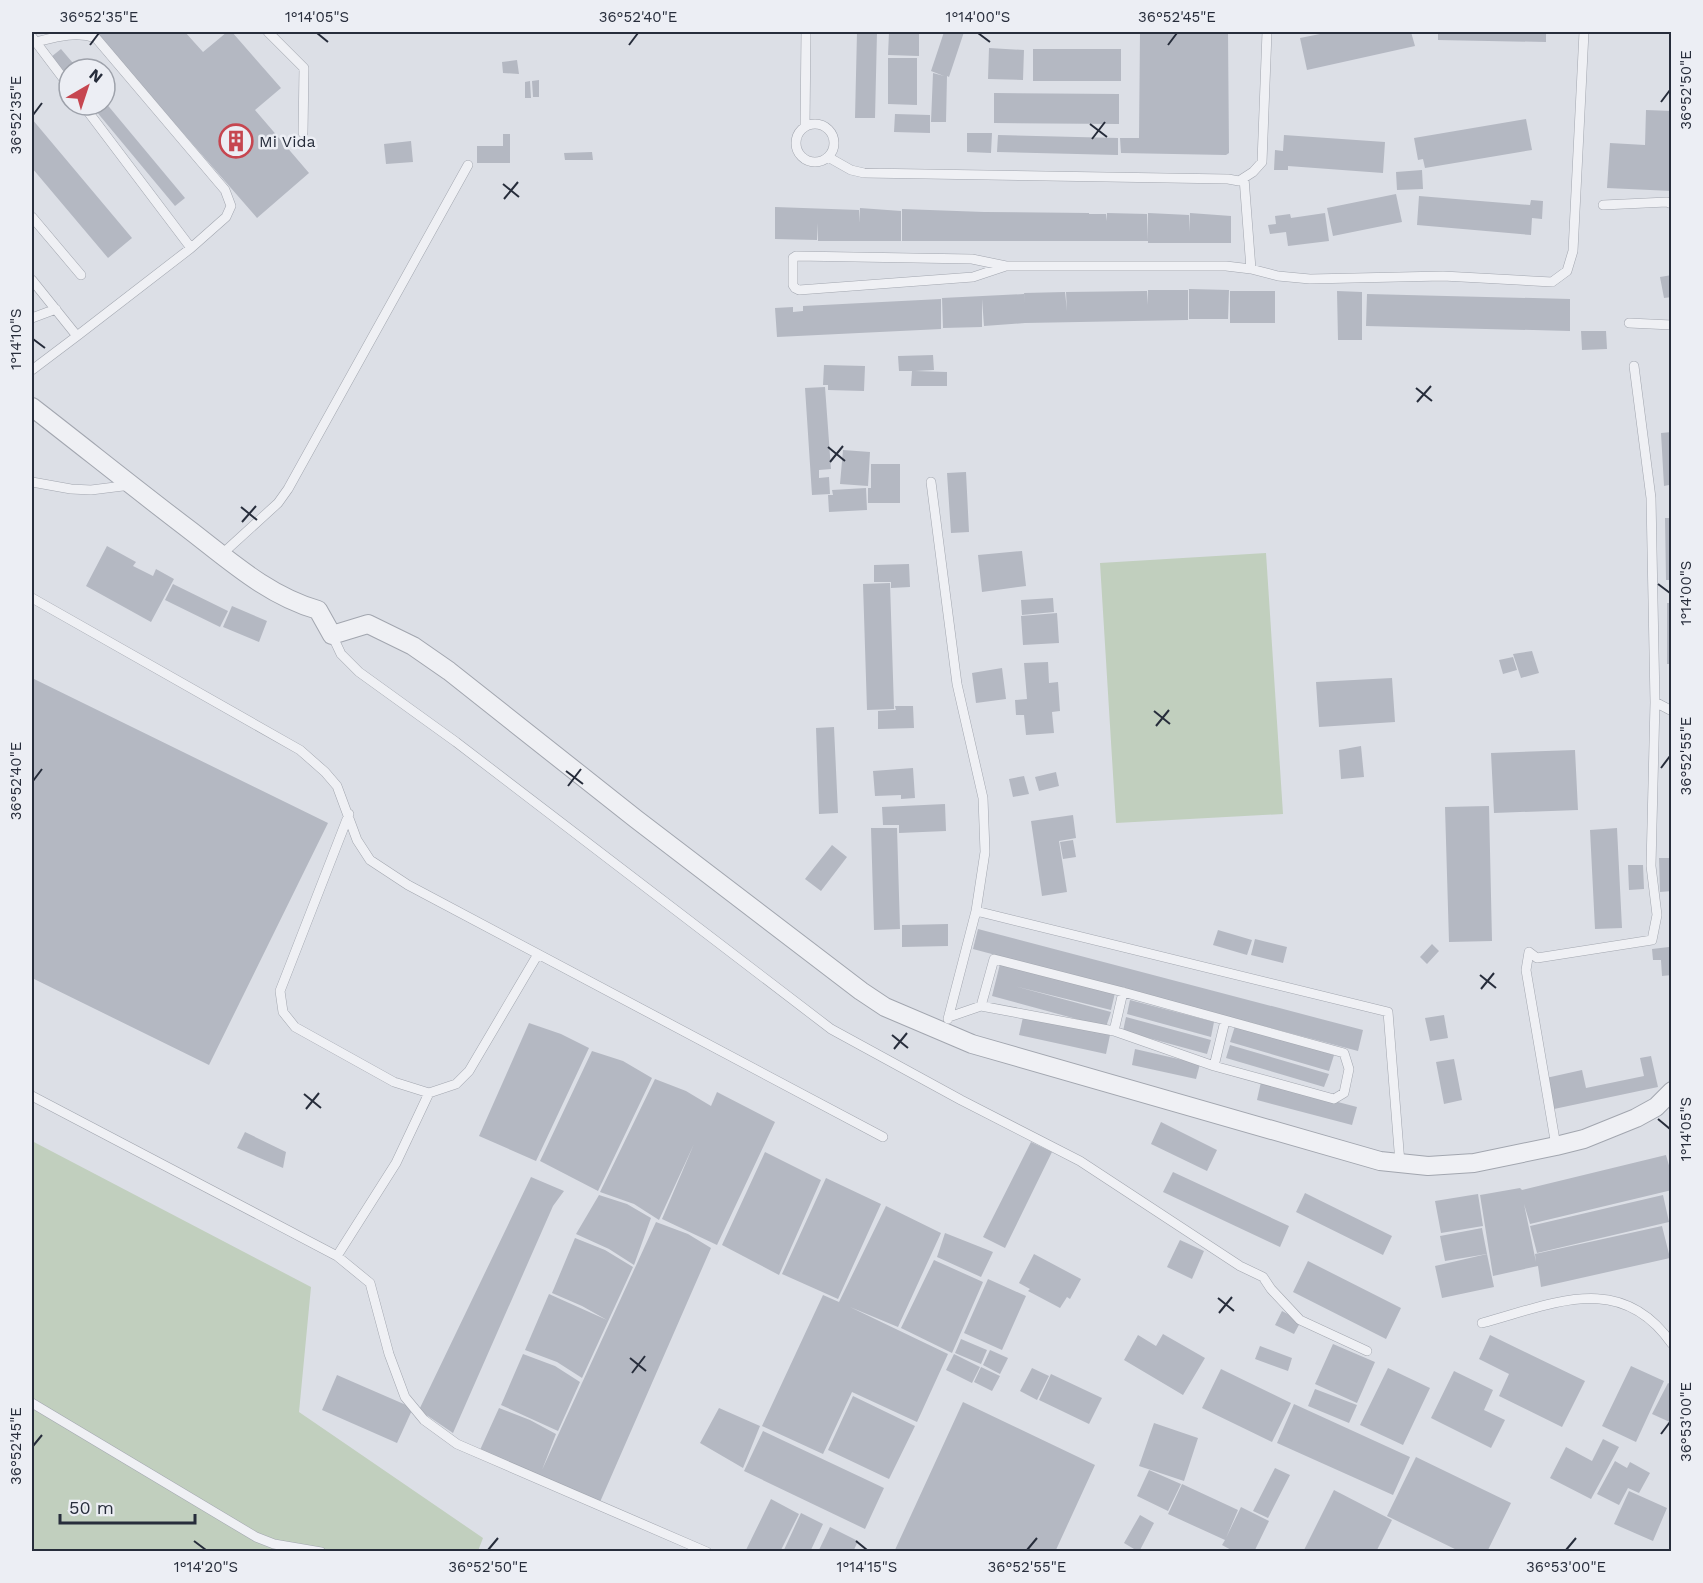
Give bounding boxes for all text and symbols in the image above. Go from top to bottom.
text: 36°52'35"E [60,8,138,26]
text: 1°14'05"S [285,8,349,26]
text: 36°52'40"E [599,8,677,26]
text: 1°14'00"S [946,8,1010,26]
text: 36°52'45"E [1138,8,1216,26]
text: 36°52'50"E [1677,50,1695,130]
north arrow [57,57,117,117]
text: N [86,65,107,87]
text: 36°52'35"E [7,76,25,154]
building icon: Mi Vida [218,123,254,159]
place label: Mi Vida [259,132,316,151]
text: 1°14'10"S [7,308,25,370]
text: 1°14'00"S [1677,561,1695,625]
text: 36°52'55"E [1677,717,1695,795]
text: 36°52'40"E [7,742,25,820]
text: 1°14'05"S [1677,1097,1695,1161]
text: 36°53'00"E [1677,1382,1695,1462]
text: 36°52'45"E [7,1407,25,1485]
scale bar [60,1487,195,1525]
text: 50 m [69,1497,114,1518]
text: 1°14'20"S [174,1558,238,1576]
text: 36°52'50"E [448,1558,528,1576]
text: 1°14'15"S [837,1558,897,1576]
text: 36°52'55"E [988,1558,1066,1576]
text: 36°53'00"E [1526,1558,1606,1576]

